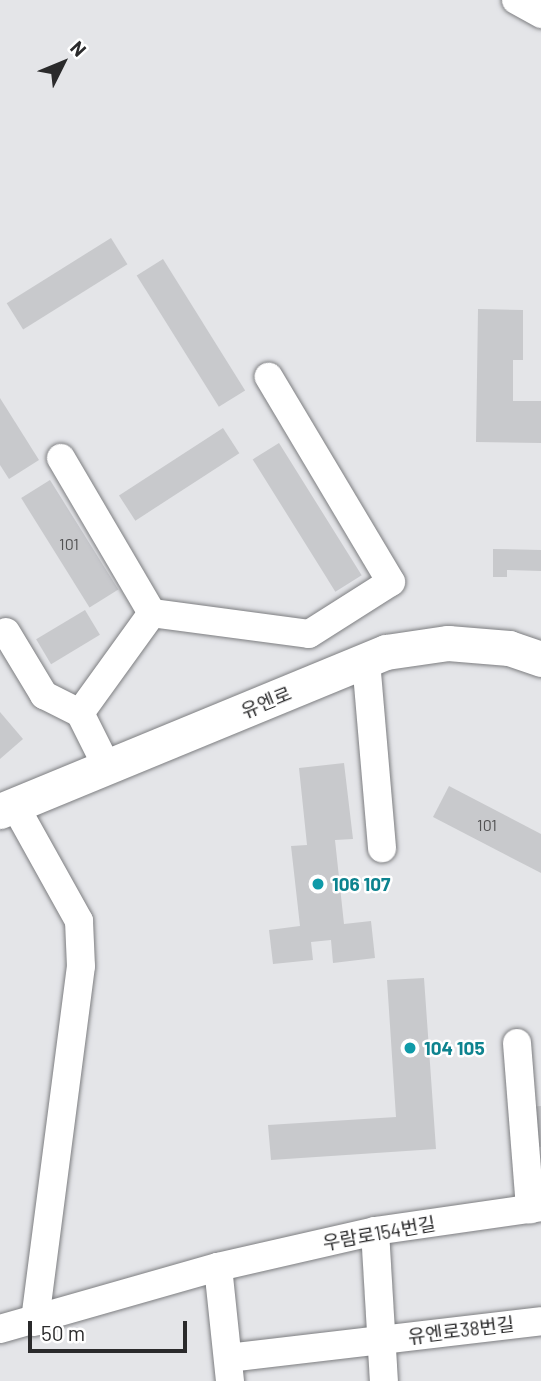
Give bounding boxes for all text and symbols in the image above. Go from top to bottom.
north arrow [28,28,98,98]
text: N [66,36,91,61]
house number: 101 [59,534,79,554]
street label: 유엔로 [237,682,295,722]
house number: 101 [477,815,497,835]
place label: 106 107 [332,873,391,895]
marker: 106 107 [310,876,326,892]
place label: 104 105 [424,1037,485,1059]
marker: 104 105 [402,1040,418,1056]
street label: 우람로154번길 [321,1212,437,1254]
scale bar [32,1308,191,1352]
street label: 유엔로38번길 [406,1312,516,1348]
text: 50 m [41,1320,85,1345]

